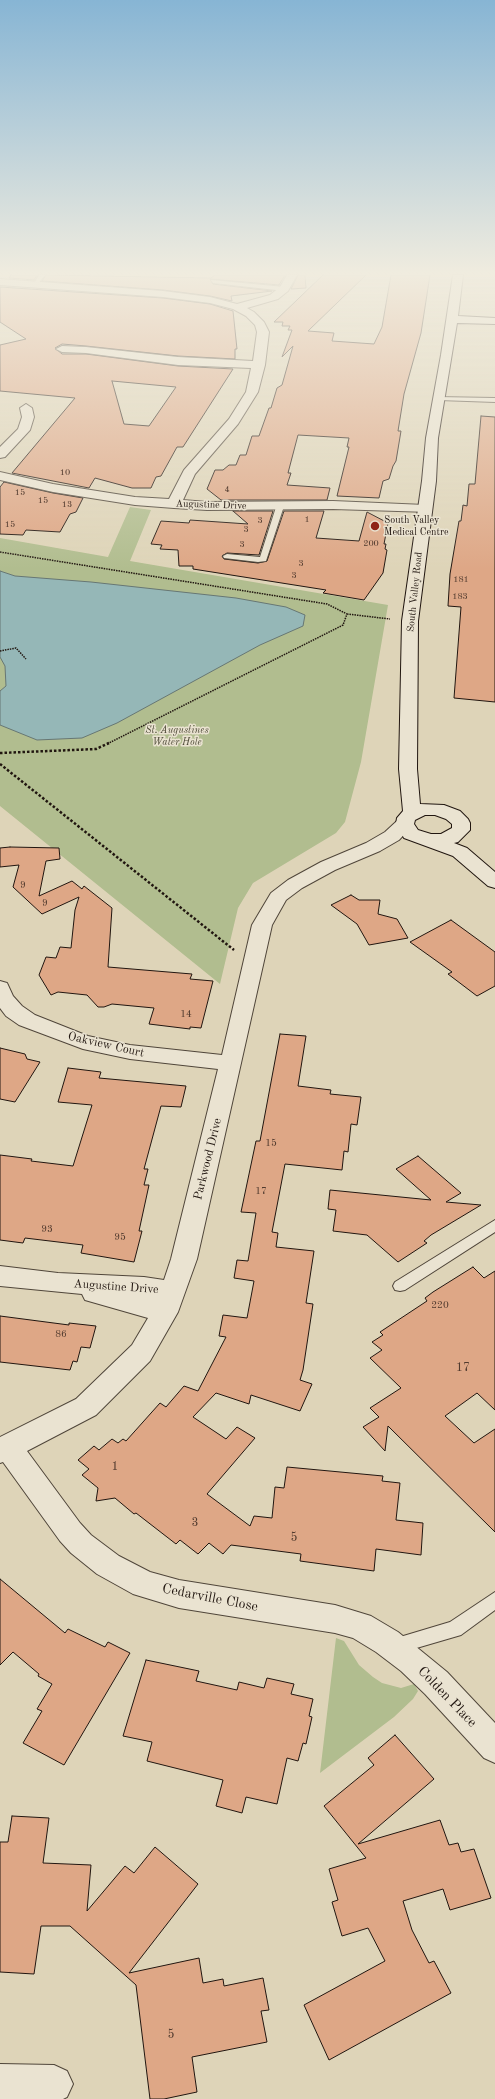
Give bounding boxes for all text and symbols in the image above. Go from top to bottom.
house number: 10 [60,468,70,478]
house number: 4 [224,485,230,495]
house number: 15 [15,488,25,498]
house number: 15 [38,496,48,506]
street label: Augustine Drive [175,498,247,512]
house number: 13 [62,500,72,510]
place label: South Valley Medical Centre [384,514,449,538]
house number: 1 [304,515,310,525]
house number: 3 [257,516,263,526]
house number: 15 [5,520,15,530]
marker: South Valley Medical Centre [369,520,381,532]
house number: 3 [243,525,249,535]
house number: 200 [363,539,379,549]
house number: 3 [239,540,245,550]
street label: South Valley Road [405,551,425,633]
house number: 3 [298,559,304,569]
house number: 3 [291,571,297,581]
house number: 181 [453,575,469,585]
house number: 183 [452,592,468,602]
park label: St. Augustines Water Hole [145,724,209,748]
house number: 9 [20,879,26,891]
house number: 9 [42,897,48,909]
house number: 14 [180,1008,192,1020]
street label: Oakview Court [66,1029,146,1061]
street label: Parkwood Drive [191,1117,225,1201]
house number: 15 [265,1137,277,1149]
house number: 17 [255,1185,267,1197]
house number: 93 [41,1223,53,1235]
house number: 95 [114,1231,126,1243]
street label: Augustine Drive [73,1277,159,1297]
house number: 220 [431,1299,449,1311]
house number: 86 [55,1328,67,1340]
house number: 17 [456,1361,470,1375]
house number: 1 [112,1460,118,1474]
house number: 3 [192,1516,198,1530]
house number: 5 [291,1531,297,1545]
street label: Cedarville Close [161,1580,259,1616]
street label: Colden Place [414,1663,480,1731]
house number: 5 [168,2028,174,2042]

